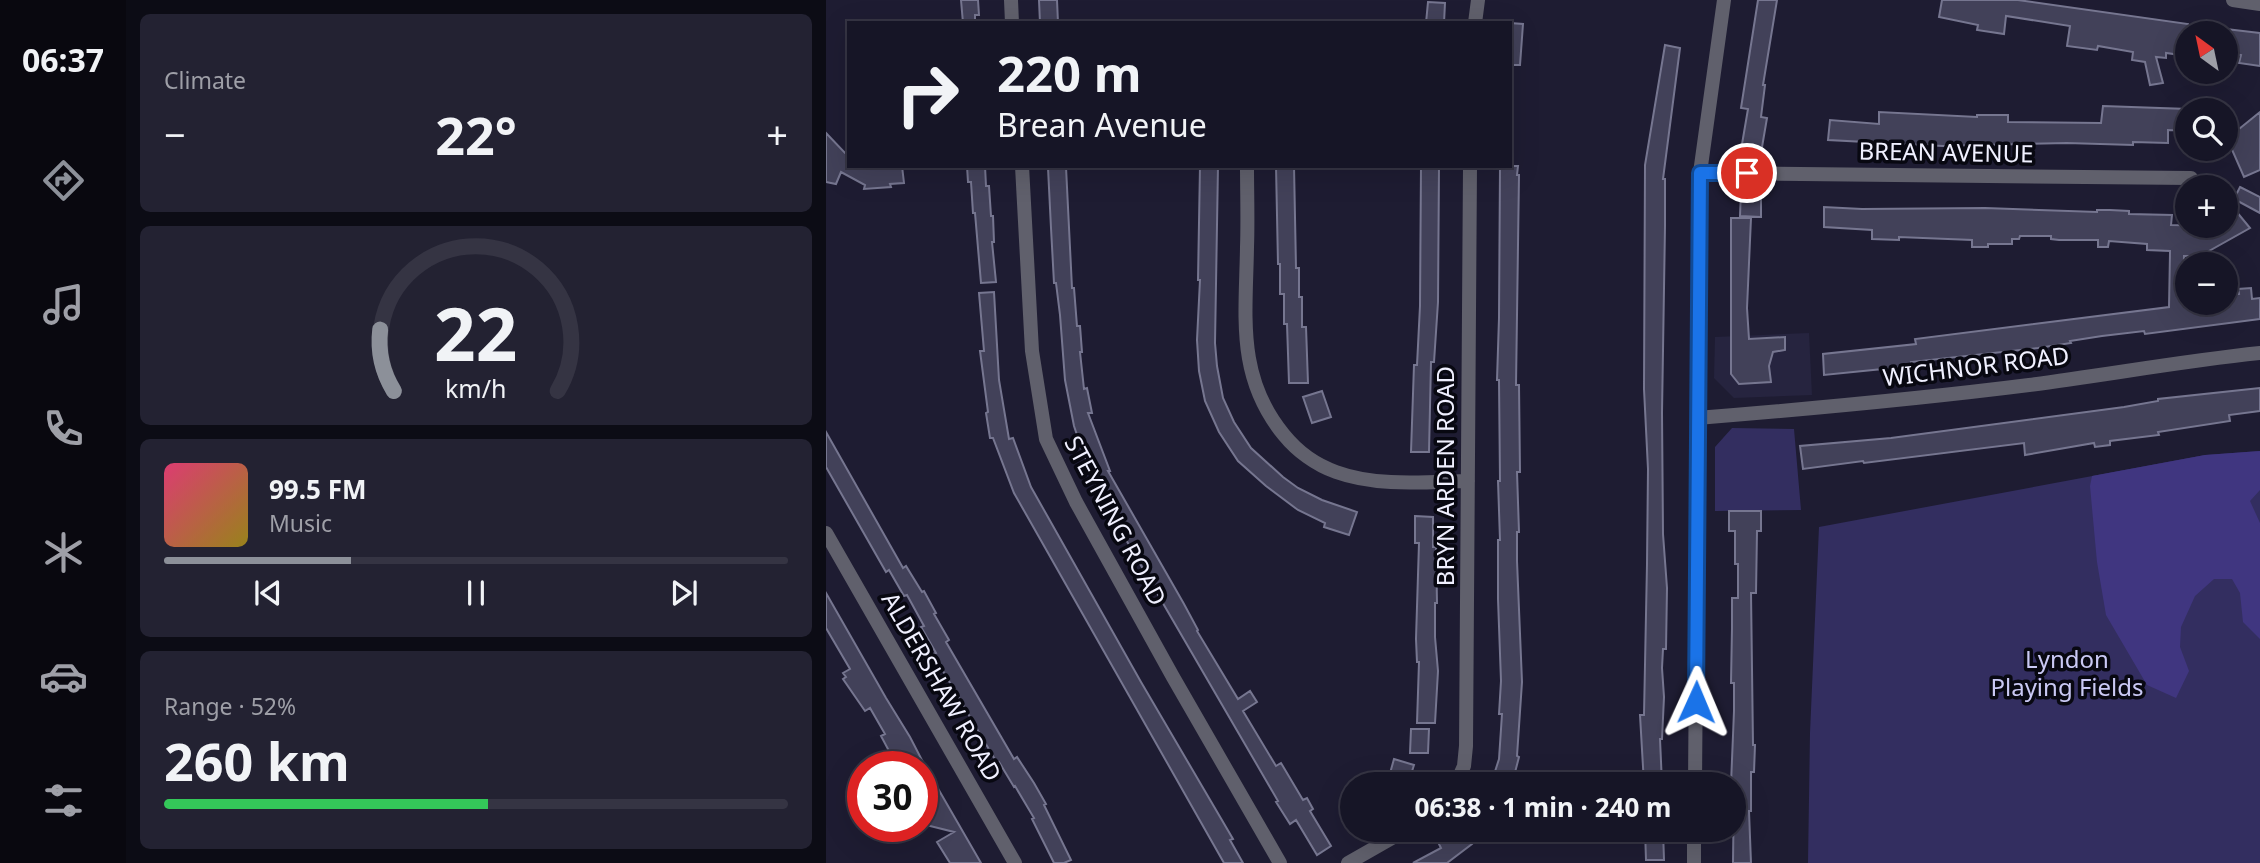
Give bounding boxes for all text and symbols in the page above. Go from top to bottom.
north arrow [2175,21,2238,84]
map controls [2175,21,2238,315]
text: 06:37 [22,38,104,81]
text: 220 m [997,40,1142,106]
icon: right [882,49,973,140]
text: Climate [164,64,246,96]
button: search [2175,98,2238,161]
text: 22° [435,99,517,170]
text: Brean Avenue [997,103,1207,146]
text: − [164,108,186,160]
text: + [766,108,788,160]
street label: BREAN AVENUE [1858,133,2034,170]
pin [1717,143,1777,203]
icon: arrive [1728,154,1766,192]
icon: directions [39,156,88,205]
button: + [2175,175,2238,238]
button: − [2175,252,2238,315]
icon: music [39,280,88,329]
text: 22 [434,284,518,383]
street label: WICHNOR ROAD [1881,338,2071,393]
street label: BRYN ARDEN ROAD [1428,366,1461,586]
text: km/h [445,371,507,405]
icon: phone [39,404,88,453]
street label: STEYNING ROAD [1058,430,1175,611]
text: 99.5 FM [269,471,366,507]
text: Music [269,507,332,539]
icon: climate [39,528,88,577]
icon: previous [249,574,287,612]
icon: pause [457,574,495,612]
icon: next [665,574,703,612]
street label: ALDERSHAW ROAD [875,585,1010,787]
park label: Lyndon Playing Fields [1990,642,2144,703]
icon: car [39,652,88,701]
position arrow [1659,665,1733,739]
text: Range · 52% [164,690,296,722]
text: 260 km [164,725,350,796]
speed limit sign: 30 [847,751,938,842]
icon: filters [39,776,88,825]
text: 06:38 · 1 min · 240 m [1415,789,1671,825]

